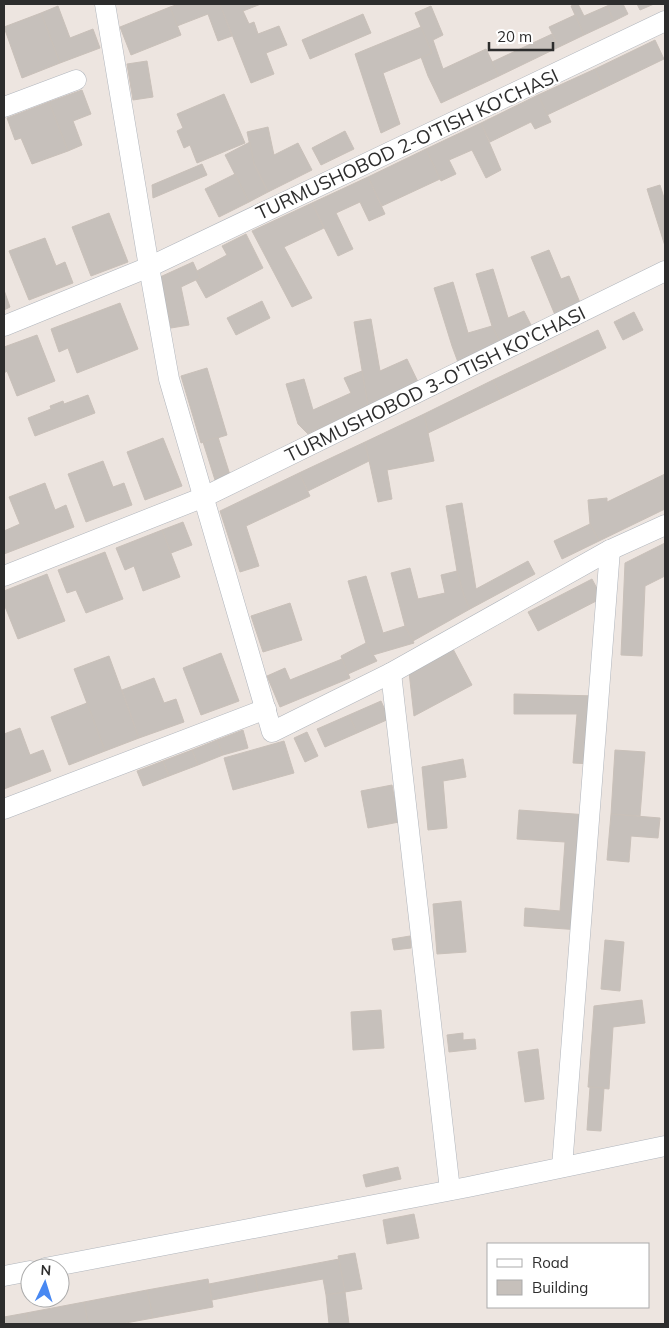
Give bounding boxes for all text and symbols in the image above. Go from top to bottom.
scale bar [489,20,553,52]
text: 20 m [497,27,532,46]
street label: TURMUSHOBOD 2-O'TISH KO'CHASI [252,63,562,225]
street label: TURMUSHOBOD 3-O'TISH KO'CHASI [281,301,589,467]
legend [487,1243,649,1308]
text: Road [532,1253,569,1272]
north arrow [20,1258,70,1308]
text: N [40,1261,52,1279]
text: Building [532,1278,588,1297]

